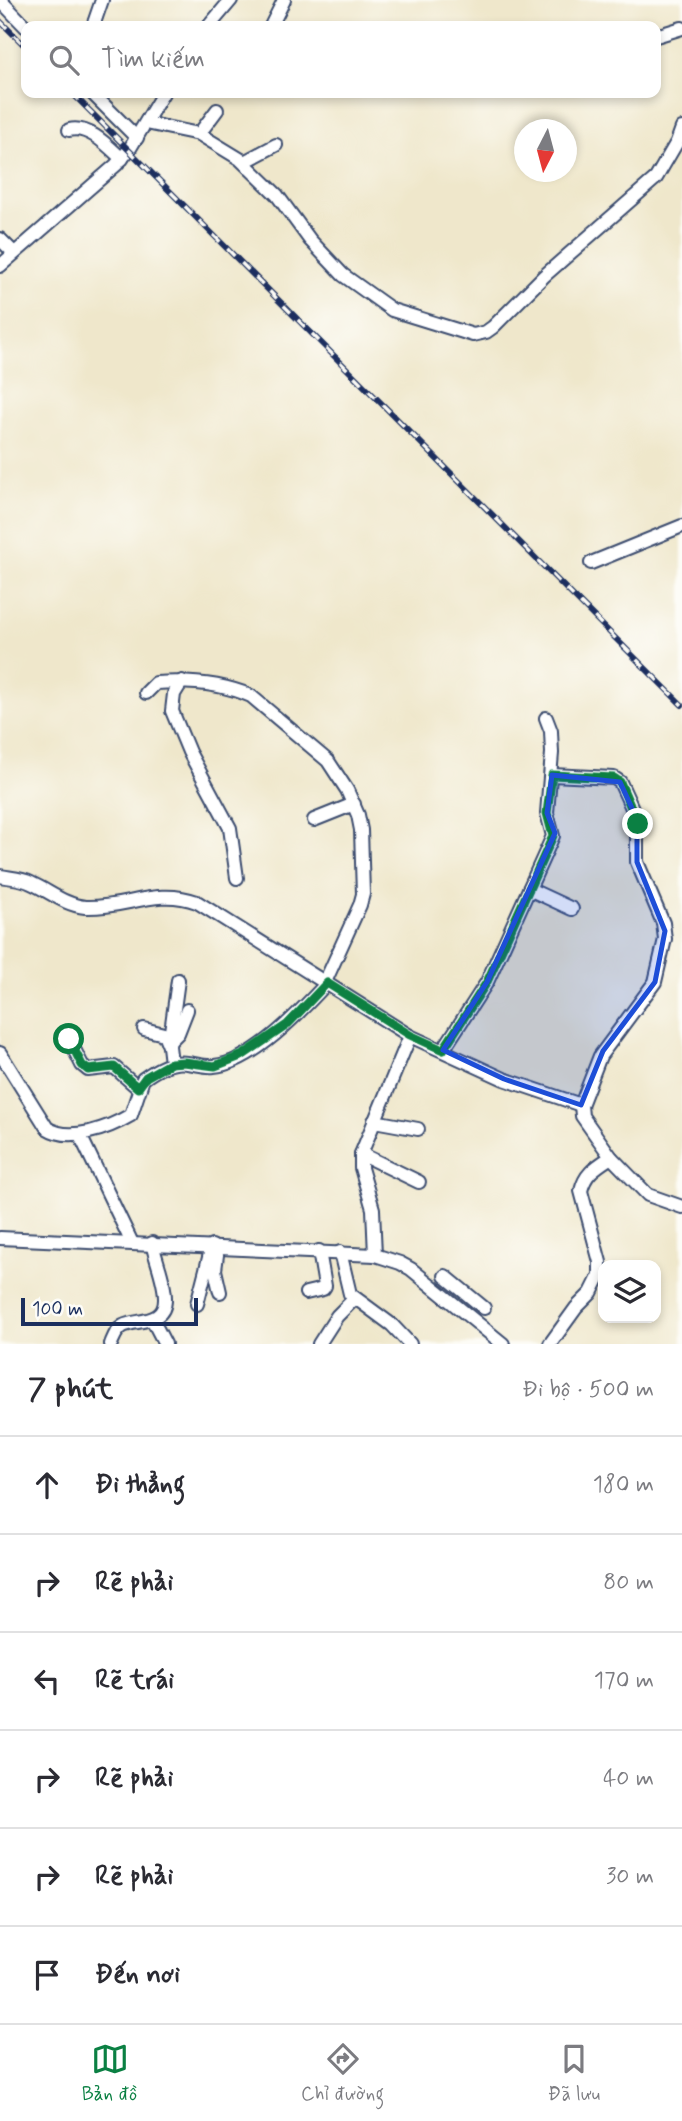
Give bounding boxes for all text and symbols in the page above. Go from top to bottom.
search box [21,21,661,98]
icon: search [45,41,83,79]
text: Tìm kiếm [101,43,205,77]
north arrow [514,119,577,182]
route end [622,808,653,839]
route start [53,1023,84,1054]
map controls [598,1260,661,1323]
button: layers [598,1260,661,1323]
scale bar [21,1295,198,1327]
text: 100 m [32,1297,83,1322]
text: 7 phút [28,1370,113,1409]
text: Đi bộ · 500 m [522,1375,654,1405]
icon: ahead [28,1466,66,1504]
text: Đi thẳng [95,1468,185,1502]
text: 180 m [593,1470,654,1500]
icon: right [28,1564,66,1602]
text: Rẽ phải [95,1566,173,1600]
text: 80 m [603,1568,654,1598]
icon: left [28,1662,66,1700]
text: Rẽ trái [95,1664,174,1698]
text: 170 m [594,1666,654,1696]
icon: right [28,1760,66,1798]
text: Rẽ phải [95,1762,173,1796]
text: 40 m [603,1764,654,1794]
icon: right [28,1858,66,1896]
text: Rẽ phải [95,1860,173,1894]
text: 30 m [606,1862,654,1892]
icon: arrive [28,1956,66,1994]
text: Đến nơi [95,1958,180,1992]
tab: Bản đồ [82,2040,137,2107]
tab: Chỉ đường [301,2040,384,2107]
tab: Đã lưu [548,2040,600,2107]

